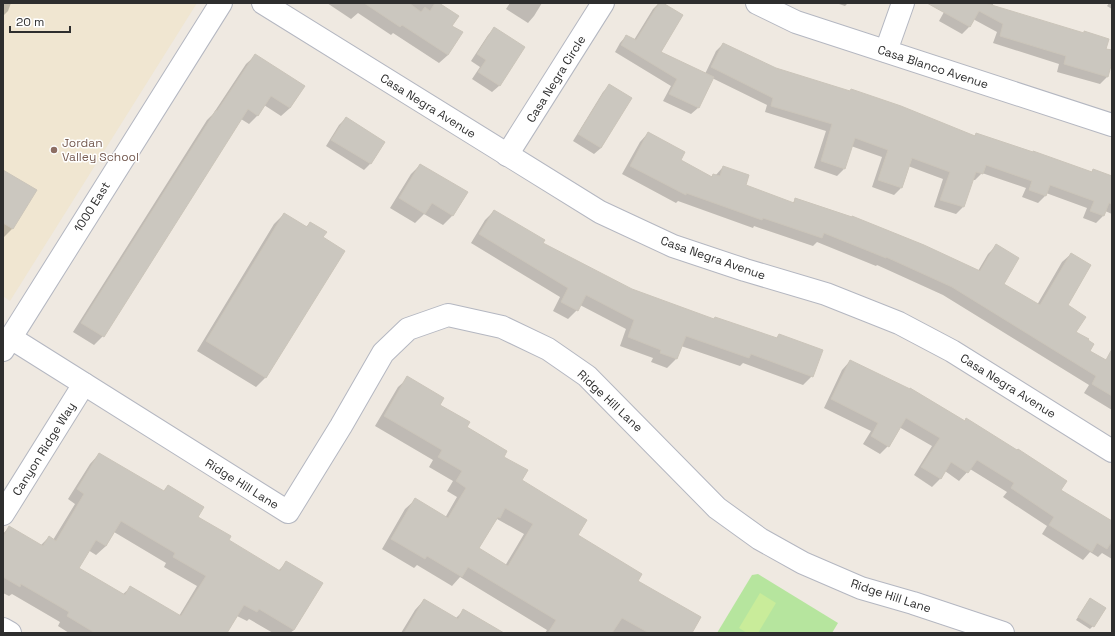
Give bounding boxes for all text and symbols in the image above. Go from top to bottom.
scale bar [10,8,70,34]
text: 20 m [16,14,44,30]
street label: Casa Negra Circle [523,32,589,126]
street label: Casa Blanco Avenue [875,41,991,93]
street label: Casa Negra Avenue [377,70,479,142]
place label: Jordan Valley School [62,135,139,165]
marker: Jordan Valley School [49,145,59,155]
street label: 1000 East [70,179,114,235]
street label: Casa Negra Avenue [658,233,768,283]
street label: Casa Negra Avenue [957,350,1059,422]
street label: Ridge Hill Lane [574,367,646,435]
street label: Canyon Ridge Way [9,399,79,499]
street label: Ridge Hill Lane [202,455,282,513]
street label: Ridge Hill Lane [849,575,933,617]

